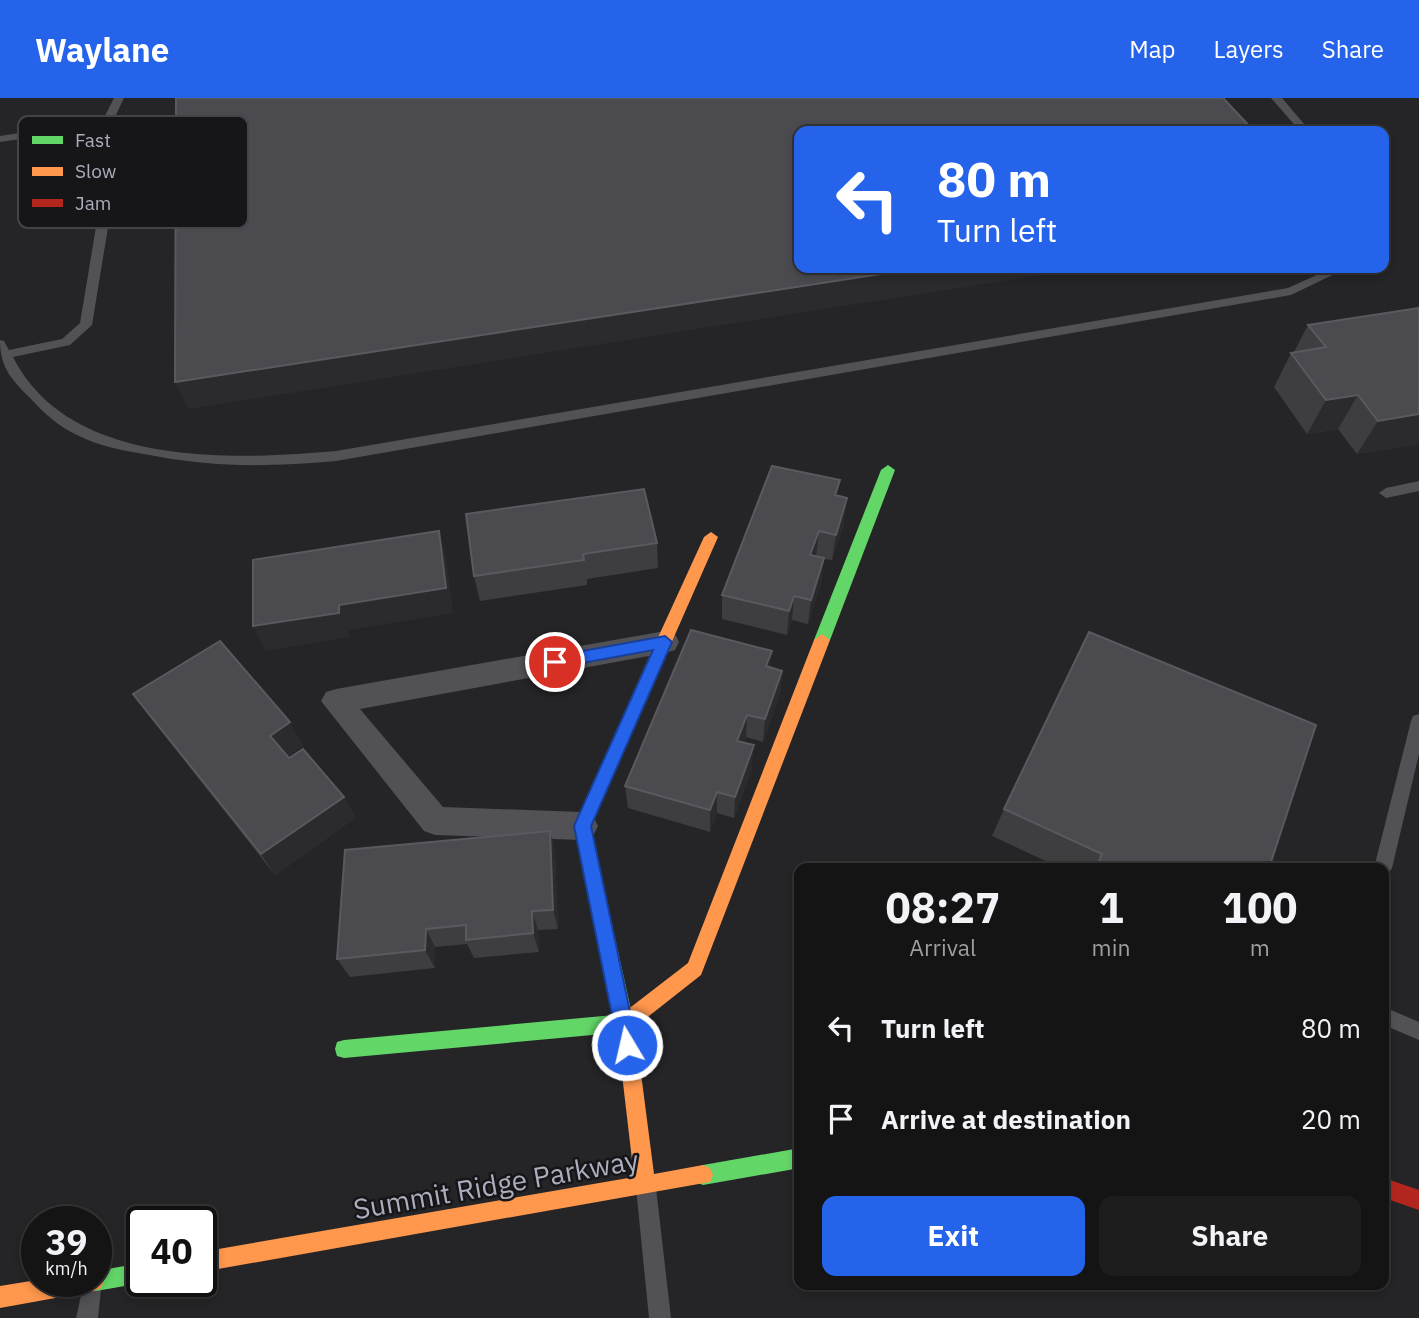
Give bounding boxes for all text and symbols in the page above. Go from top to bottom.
text: Waylane [35,28,169,71]
text: Map [1129,33,1176,65]
text: Layers [1214,33,1284,65]
text: Share [1322,33,1384,65]
legend [18,116,248,228]
text: Fast [75,128,111,152]
text: 80 m [937,147,1051,210]
icon: left [822,154,913,245]
text: Slow [75,159,116,183]
text: Jam [75,191,111,215]
text: Turn left [937,209,1057,251]
pin [525,632,585,692]
icon: arrive [536,643,574,681]
text: 08:27 [885,880,1000,935]
text: 1 [1098,880,1124,935]
text: 100 [1222,880,1298,935]
text: Arrival [909,932,976,962]
text: min [1092,932,1130,962]
text: m [1250,932,1270,962]
position arrow [590,1008,664,1082]
icon: left [822,1009,860,1047]
text: Turn left [881,1011,984,1045]
text: 80 m [1301,1011,1361,1045]
icon: arrive [822,1100,860,1138]
text: Arrive at destination [881,1102,1131,1136]
text: 20 m [1301,1102,1361,1136]
street label: Summit Ridge Parkway [350,1141,642,1227]
button: Exit [822,1196,1085,1276]
button: Share [1099,1196,1361,1276]
speed limit sign: 40 [126,1206,217,1297]
text: 39 [45,1219,88,1265]
text: km/h [45,1257,88,1280]

